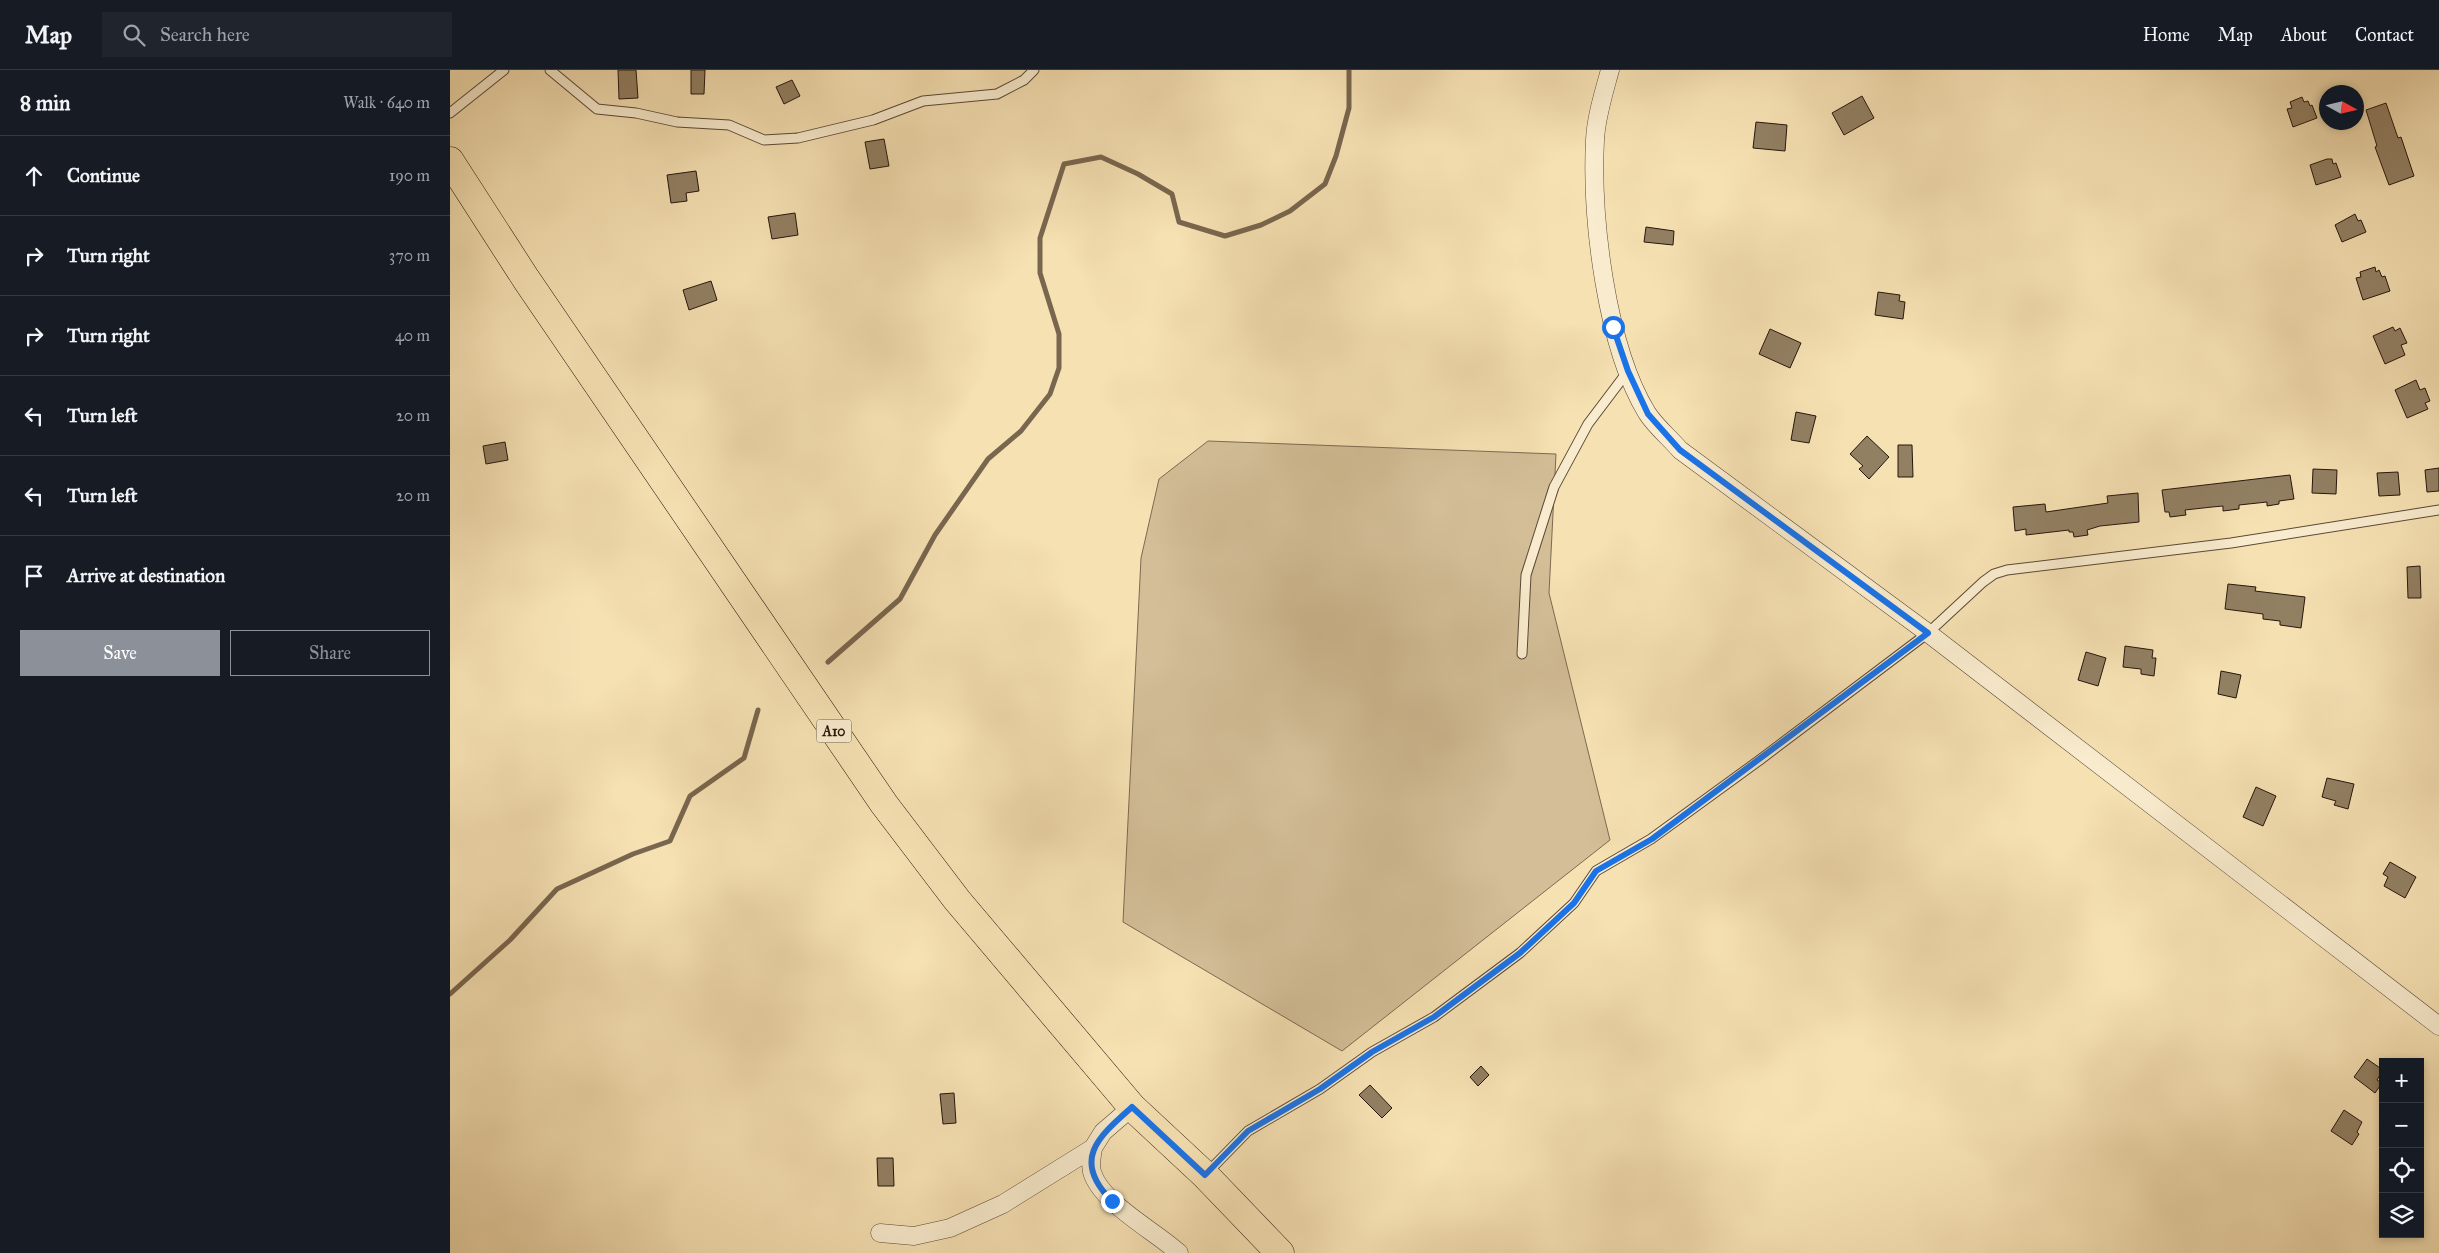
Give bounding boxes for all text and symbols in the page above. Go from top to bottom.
search box [102,12,452,57]
text: Map [25,20,72,50]
icon: search [120,21,148,49]
text: Search here [160,23,250,46]
text: Home [2143,24,2190,46]
text: Map [2218,24,2253,46]
text: About [2281,24,2327,46]
text: Contact [2355,24,2414,46]
north arrow [2319,85,2364,130]
text: 8 min [20,90,70,116]
text: Walk · 640 m [343,93,430,112]
icon: ahead [20,162,48,190]
text: Continue [67,164,140,187]
text: 190 m [389,166,430,185]
icon: right [20,242,48,270]
text: Turn right [67,244,150,267]
text: 370 m [389,246,430,265]
route start [1602,316,1625,339]
icon: right [20,322,48,350]
text: Turn right [67,324,150,347]
text: 40 m [395,326,430,345]
icon: left [20,402,48,430]
text: Turn left [67,404,137,427]
text: 20 m [396,406,430,425]
icon: left [20,482,48,510]
text: Turn left [67,484,137,507]
text: 20 m [396,486,430,505]
icon: arrive [20,562,48,590]
text: Arrive at destination [67,564,225,587]
button: Save [20,630,220,676]
button: Share [230,630,430,676]
road number: A10 [816,719,852,742]
map controls [2379,1058,2424,1238]
button: + [2379,1058,2424,1103]
button: − [2379,1103,2424,1148]
button: locate [2379,1148,2424,1193]
route end [1101,1190,1124,1213]
button: layers [2379,1193,2424,1238]

